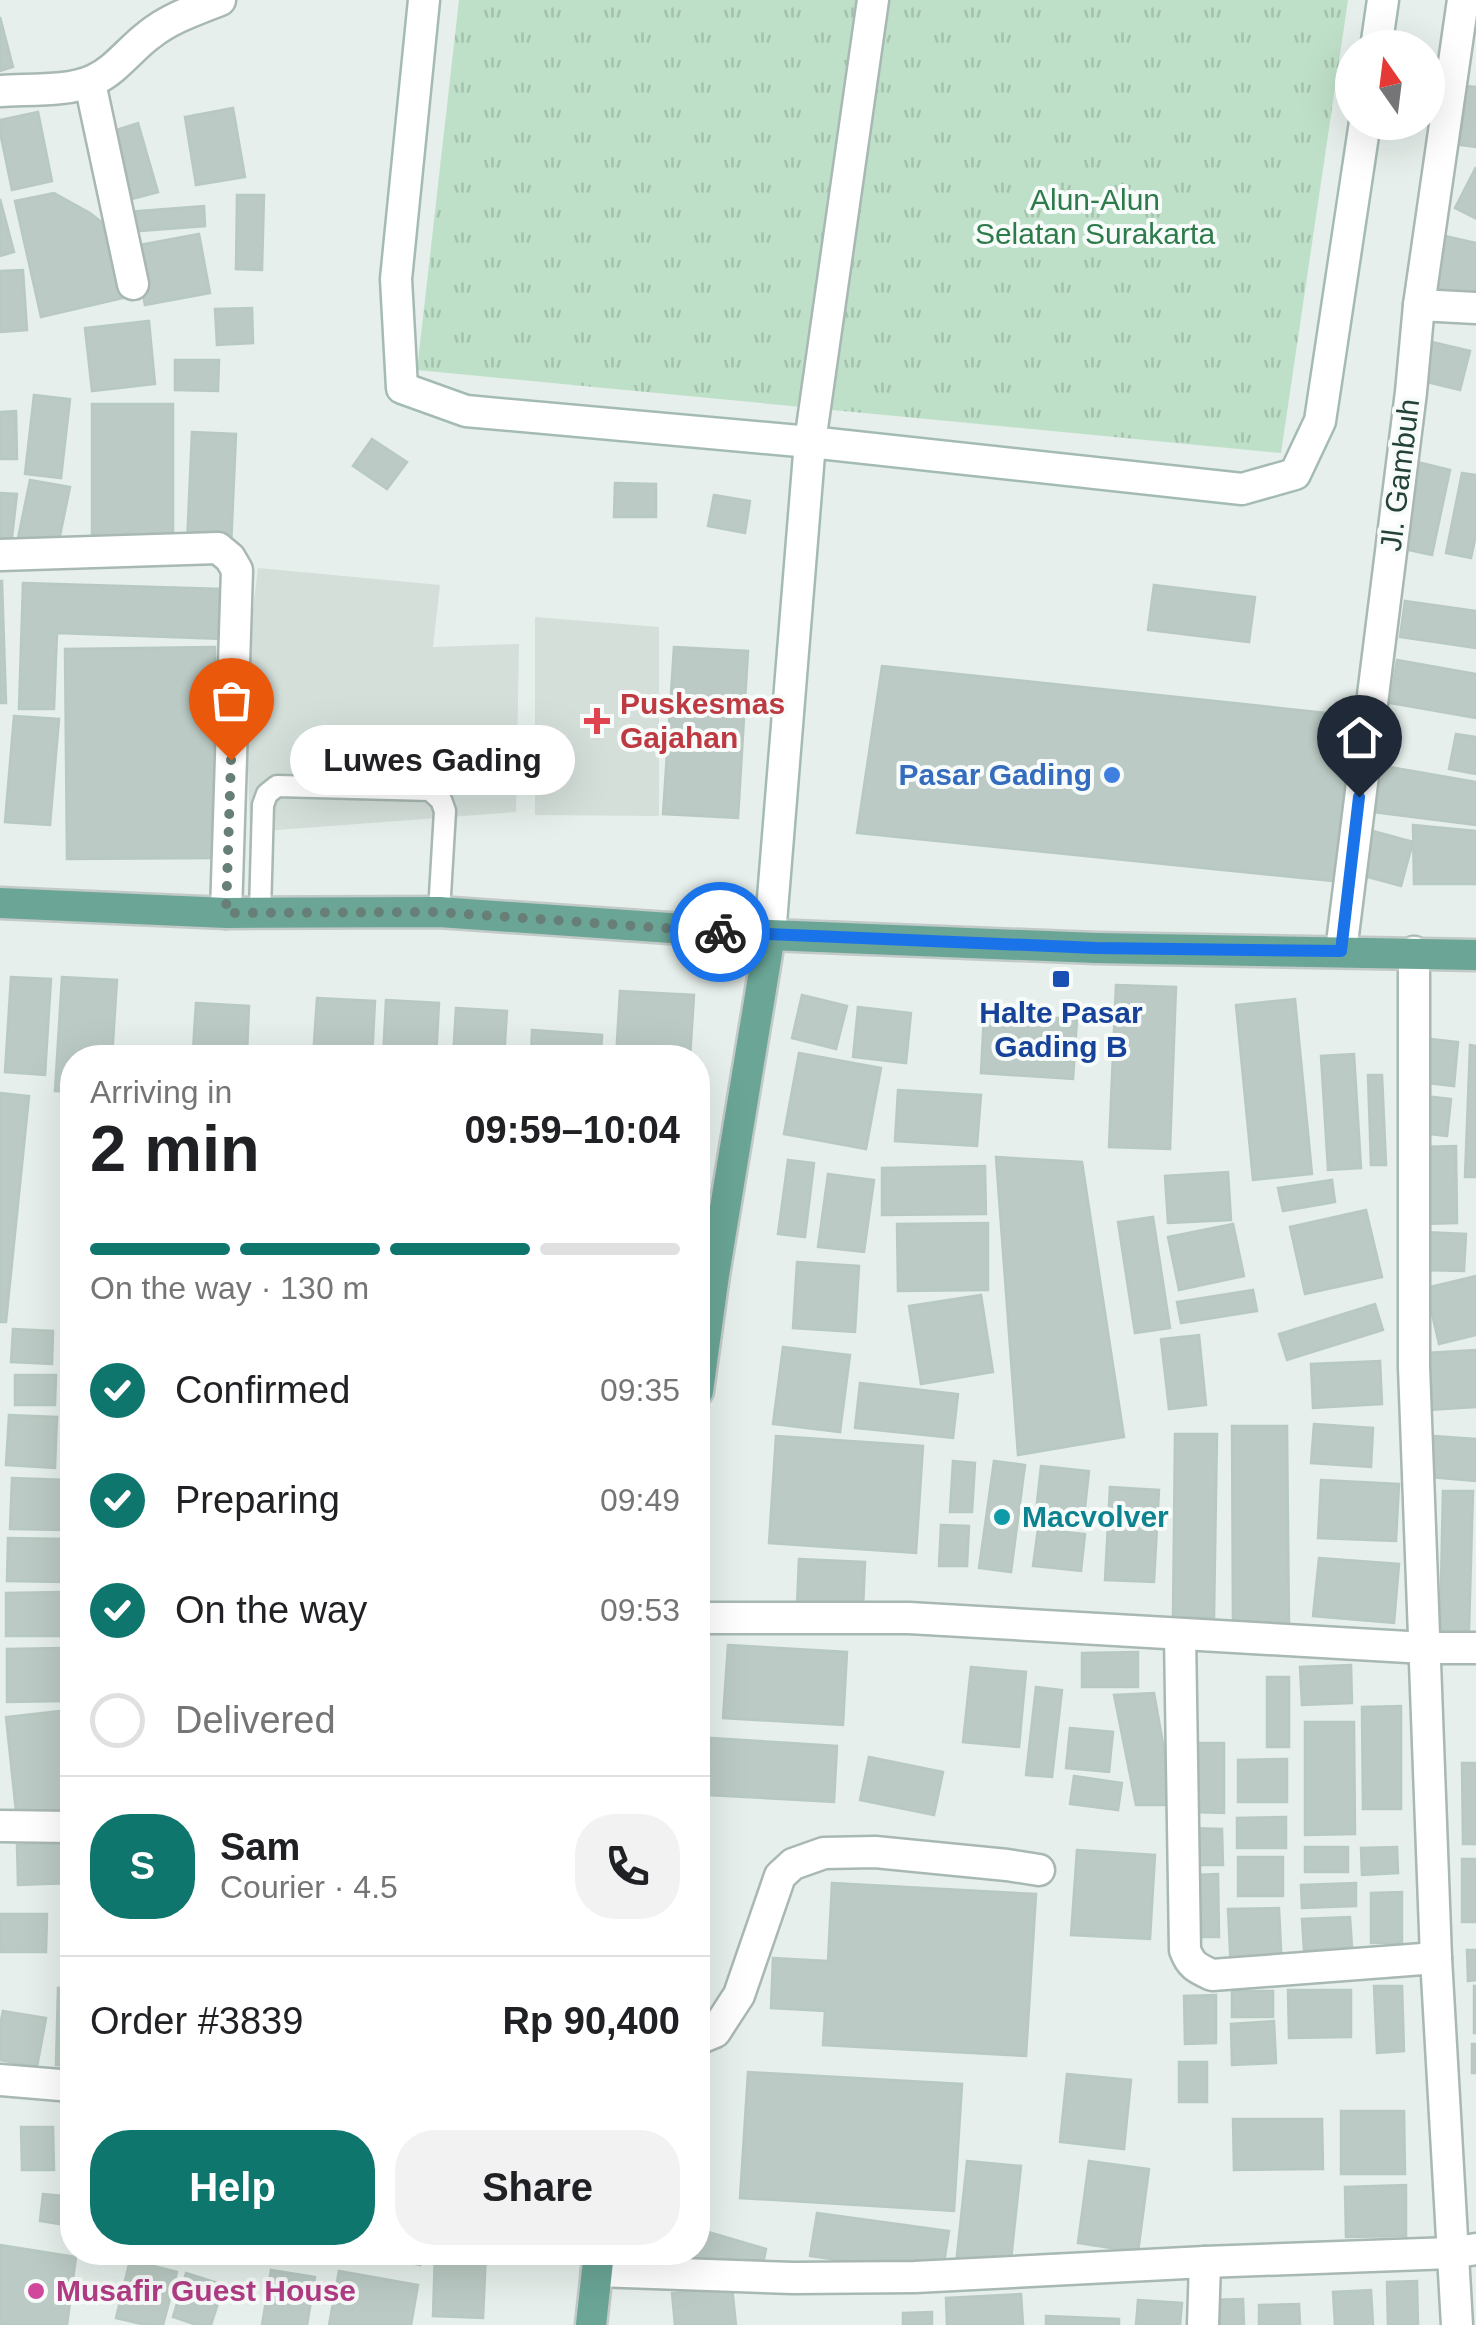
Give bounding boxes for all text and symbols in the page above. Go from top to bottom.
north arrow [1335,30,1445,140]
map controls [1335,30,1445,140]
park label: Alun-Alun Selatan Surakarta [975,183,1215,250]
street label: Jl. Gambuh [1374,397,1425,553]
pin [189,658,274,761]
icon: bag [204,673,259,728]
place label: Puskesmas Gajahan [620,687,785,754]
pin [1317,695,1402,798]
marker: Puskesmas Gajahan [584,708,610,734]
icon: home [1332,710,1387,765]
callout: Luwes Gading [291,725,576,795]
text: Luwes Gading [323,742,542,778]
place label: Pasar Gading [899,758,1092,791]
marker: Pasar Gading [1101,764,1123,786]
courier [670,882,770,982]
icon: bike [693,905,748,960]
marker: Halte Pasar Gading B [1050,968,1072,990]
place label: Halte Pasar Gading B [979,996,1143,1063]
text: Arriving in [90,1074,232,1110]
text: 09:59–10:04 [464,1109,680,1151]
text: 2 min [90,1112,260,1185]
text: On the way · 130 m [90,1270,369,1306]
icon: check [90,1363,145,1418]
text: Confirmed [175,1369,350,1411]
text: 09:35 [600,1372,680,1408]
icon: check [90,1473,145,1528]
text: Preparing [175,1479,340,1521]
text: 09:49 [600,1482,680,1518]
place label: Macvolver [1022,1500,1169,1533]
marker: Macvolver [991,1506,1013,1528]
icon: check [90,1583,145,1638]
text: On the way [175,1589,367,1631]
text: 09:53 [600,1592,680,1628]
text: Delivered [175,1699,336,1741]
button: phone [575,1814,680,1919]
text: Sam [220,1826,300,1868]
text: S [130,1845,155,1887]
text: Courier · 4.5 [220,1869,398,1905]
text: Order #3839 [90,2000,303,2042]
text: Rp 90,400 [503,2000,680,2042]
button: Help [90,2130,375,2245]
button: Share [395,2130,680,2245]
place label: Musafir Guest House [56,2274,356,2307]
marker: Musafir Guest House [25,2280,47,2302]

